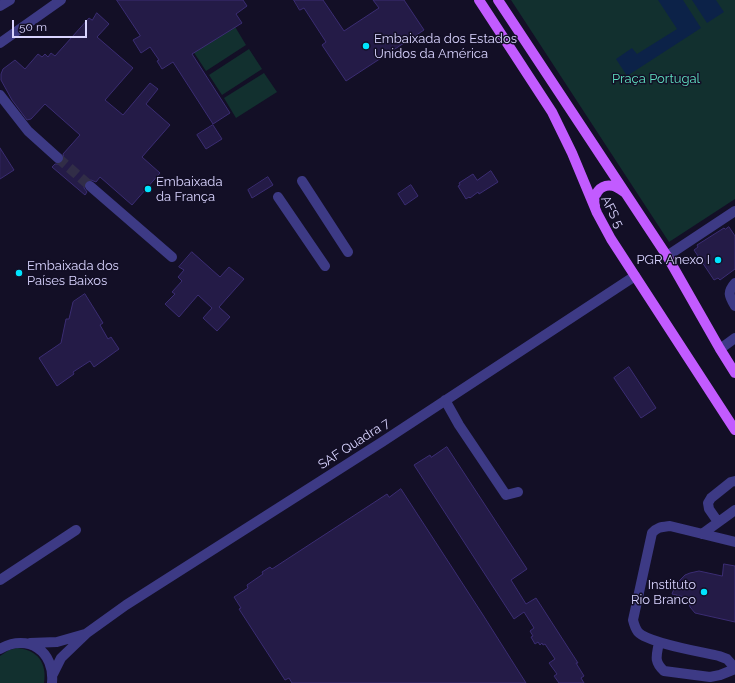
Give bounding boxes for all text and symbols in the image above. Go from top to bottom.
scale bar [14,12,89,38]
text: 50 m [19,20,47,34]
place label: Embaixada dos Estados Unidos da América [374,31,517,62]
marker: Embaixada dos Estados Unidos da América [361,41,371,51]
park label: Praça Portugal [612,71,700,87]
place label: Embaixada da França [156,174,222,205]
marker: Embaixada da França [143,184,153,194]
street label: AFS 5 [597,193,627,231]
place label: PGR Anexo I [637,252,710,268]
marker: PGR Anexo I [713,255,723,265]
place label: Embaixada dos Países Baixos [27,258,119,289]
marker: Embaixada dos Países Baixos [14,268,24,278]
street label: SAF Quadra 7 [315,415,393,473]
place label: Instituto Rio Branco [631,577,696,608]
marker: Instituto Rio Branco [699,587,709,597]

